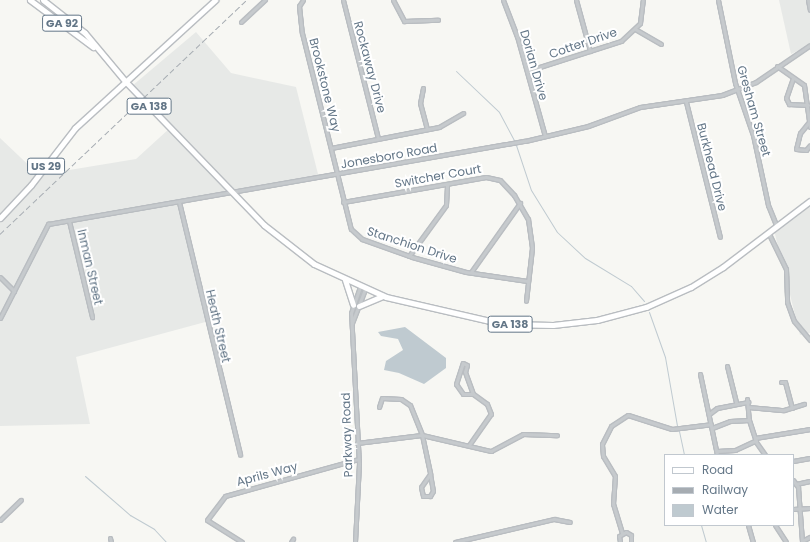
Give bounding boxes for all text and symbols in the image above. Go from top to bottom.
road number: GA 92 [42,14,82,32]
street label: Rockaway Drive [351,19,389,115]
street label: Cotter Drive [547,25,619,61]
street label: Dorian Drive [517,28,551,102]
street label: Brookstone Way [306,36,344,134]
street label: Gresham Street [734,64,774,158]
road number: GA 138 [126,97,172,115]
street label: Burkhead Drive [694,121,730,213]
street label: Jonesboro Road [340,140,438,172]
road number: US 29 [27,157,65,175]
street label: Switcher Court [394,161,482,191]
street label: Stanchion Drive [365,224,459,266]
street label: Inman Street [74,228,106,306]
street label: Heath Street [203,288,233,364]
road number: GA 138 [487,315,533,333]
street label: Parkway Road [338,392,356,478]
legend [664,454,794,526]
street label: Aprils Way [235,459,299,489]
text: Road [702,461,733,478]
text: Railway [702,481,748,498]
text: Water [702,501,738,518]

